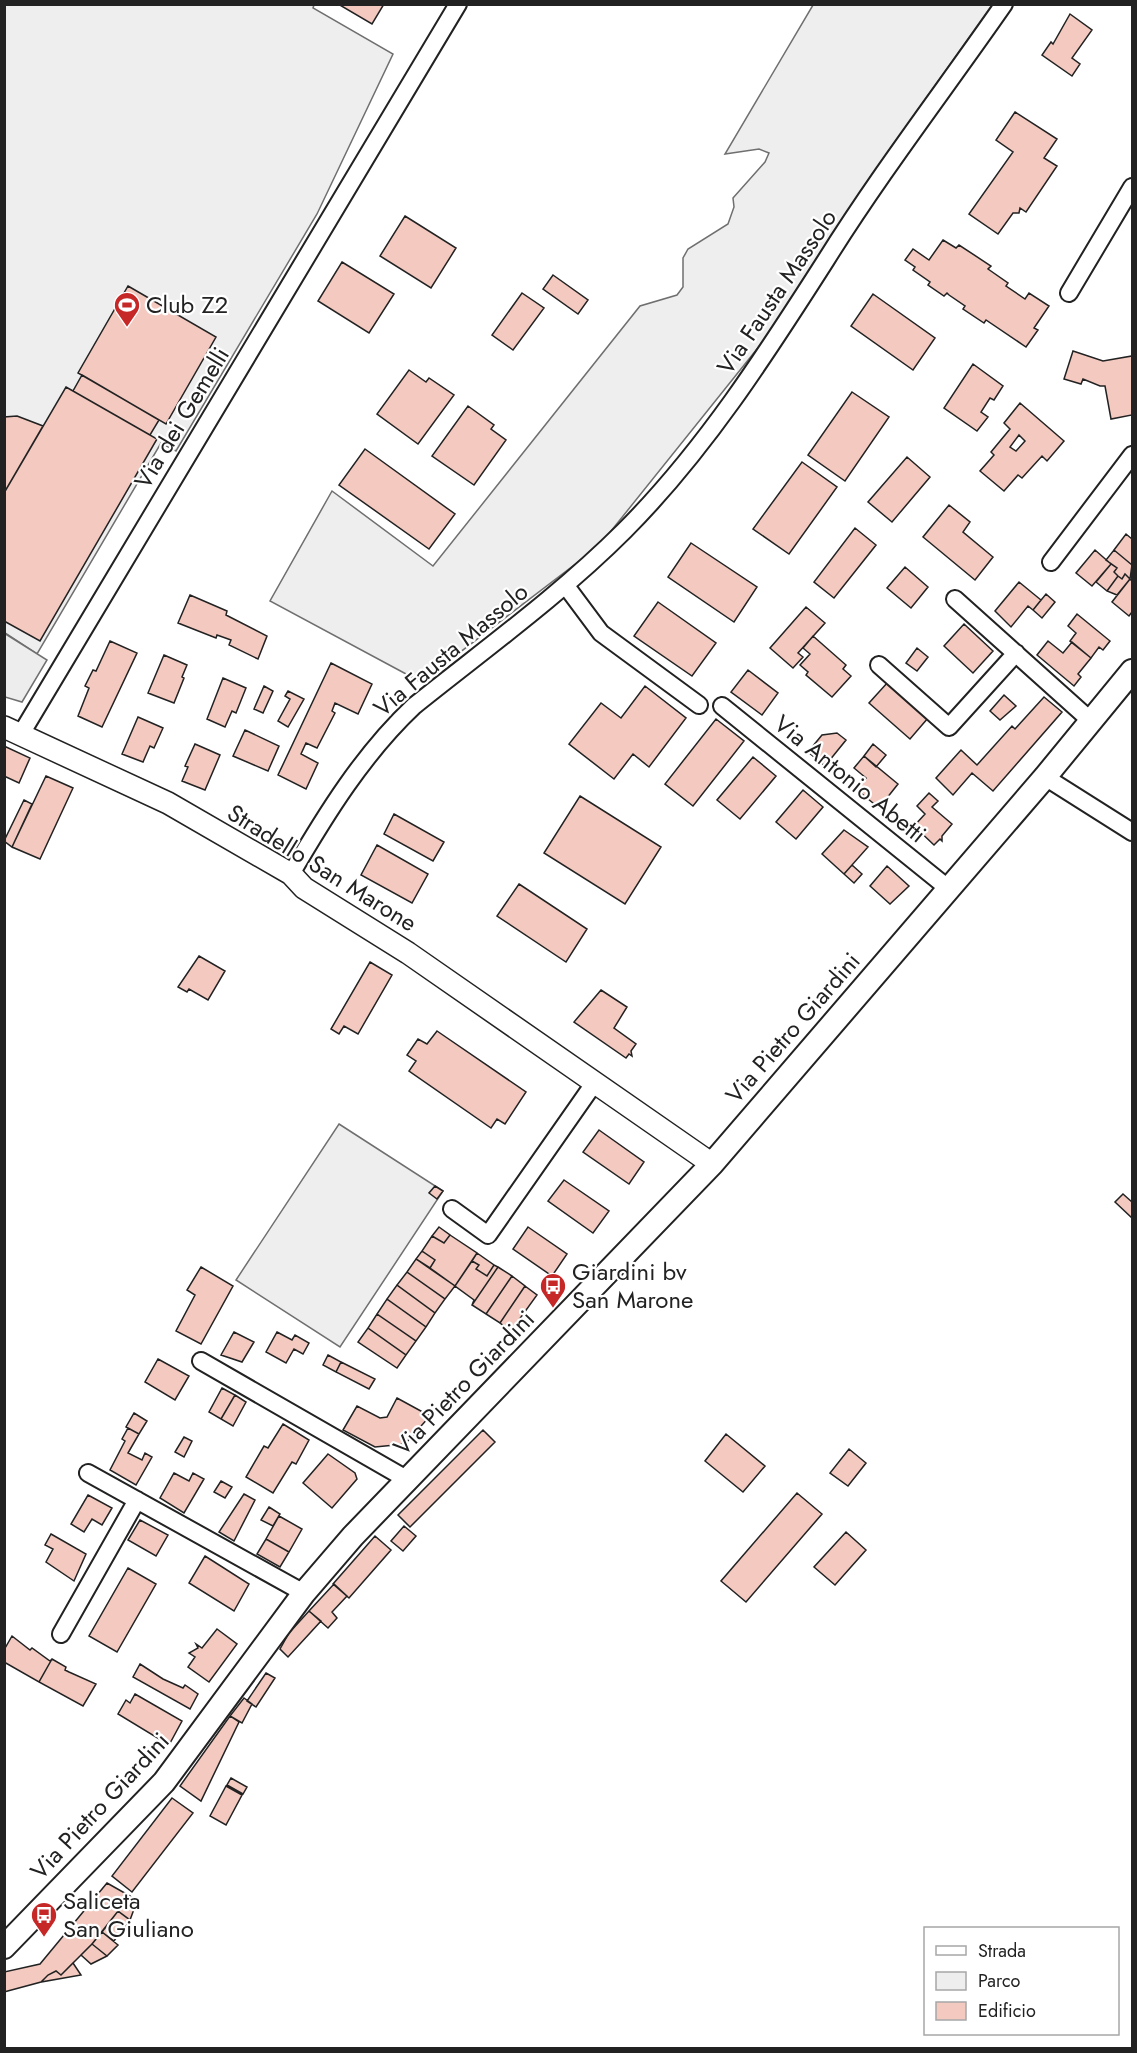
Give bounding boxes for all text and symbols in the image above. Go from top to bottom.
street label: Via Fausta Massolo [708,202,845,381]
place label: Club Z2 [146,287,228,322]
sports icon: Club Z2 [112,290,142,328]
street label: Via dei Gemelli [125,340,238,495]
street label: Via Fausta Massolo [366,574,536,725]
street label: Via Antonio Abetti [767,706,934,851]
street label: Stradello San Marone [221,795,424,940]
street label: Via Pietro Giardini [717,945,868,1111]
place label: Giardini bv San Marone [572,1254,693,1317]
bus stop icon: Giardini bv San Marone [538,1271,568,1309]
street label: Via Pietro Giardini [385,1302,542,1463]
street label: Via Pietro Giardini [22,1724,177,1887]
place label: Saliceta San Giuliano [63,1883,194,1946]
bus stop icon: Saliceta San Giuliano [29,1900,59,1938]
legend [924,1927,1119,2035]
text: Strada [978,1938,1026,1964]
text: Parco [978,1968,1020,1994]
text: Edificio [978,1998,1036,2024]

